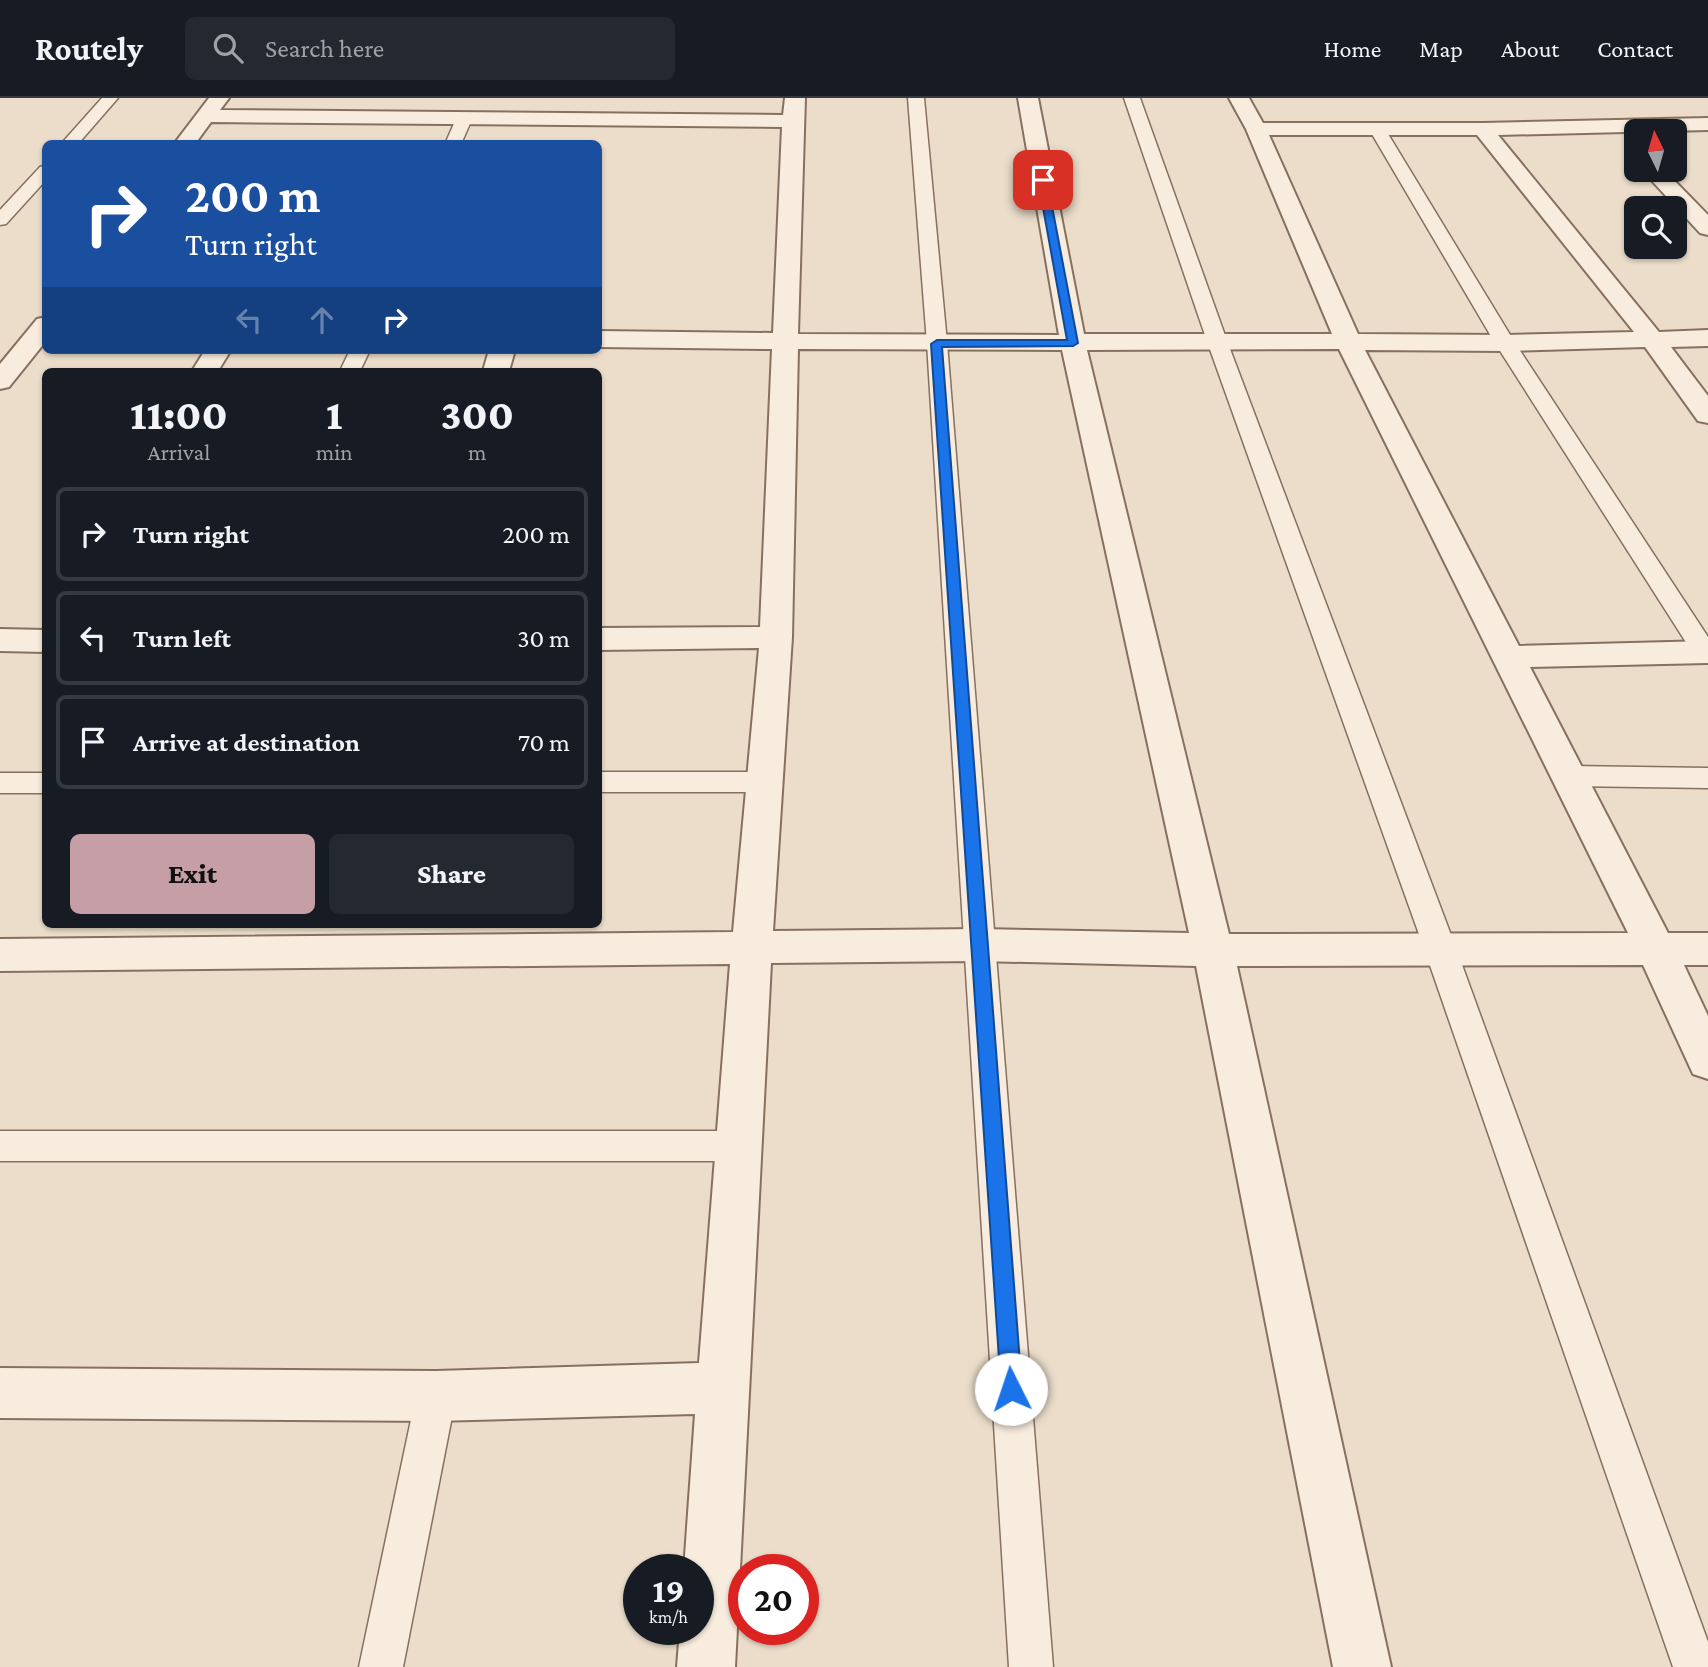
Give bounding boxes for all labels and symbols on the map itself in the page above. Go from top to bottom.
north arrow [1624,119,1687,182]
pin [1013,150,1073,210]
position arrow [974,1352,1048,1426]
speed limit sign: 20 [728,1554,819,1645]

